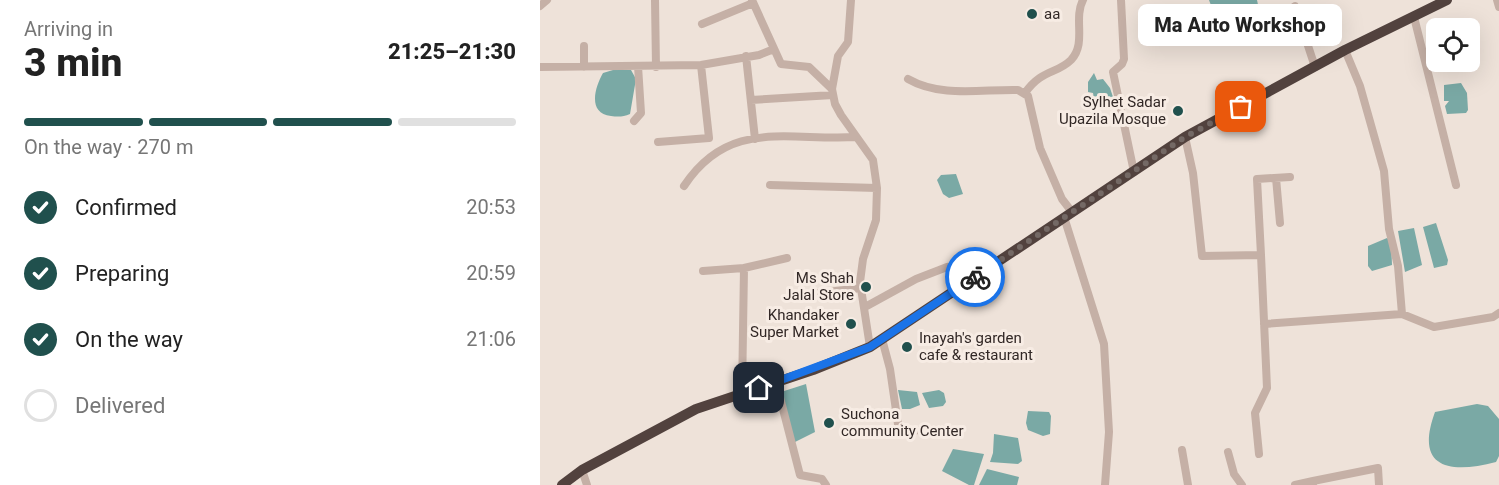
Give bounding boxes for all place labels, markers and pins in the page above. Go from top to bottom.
place label: aa [1044,5,1060,23]
callout: Ma Auto Workshop [1139,5,1343,47]
marker: aa [1025,7,1039,21]
pin [1215,81,1266,132]
place label: Sylhet Sadar Upazila Mosque [1059,93,1166,128]
marker: Sylhet Sadar Upazila Mosque [1171,104,1185,118]
place label: Ms Shah Jalal Store [783,269,854,304]
marker: Ms Shah Jalal Store [859,280,873,294]
place label: Khandaker Super Market [750,306,839,341]
marker: Khandaker Super Market [844,317,858,331]
place label: Inayah's garden cafe & restaurant [919,329,1033,364]
marker: Inayah's garden cafe & restaurant [900,340,914,354]
pin [733,362,784,413]
place label: Suchona community Center [841,405,964,440]
marker: Suchona community Center [822,416,836,430]

